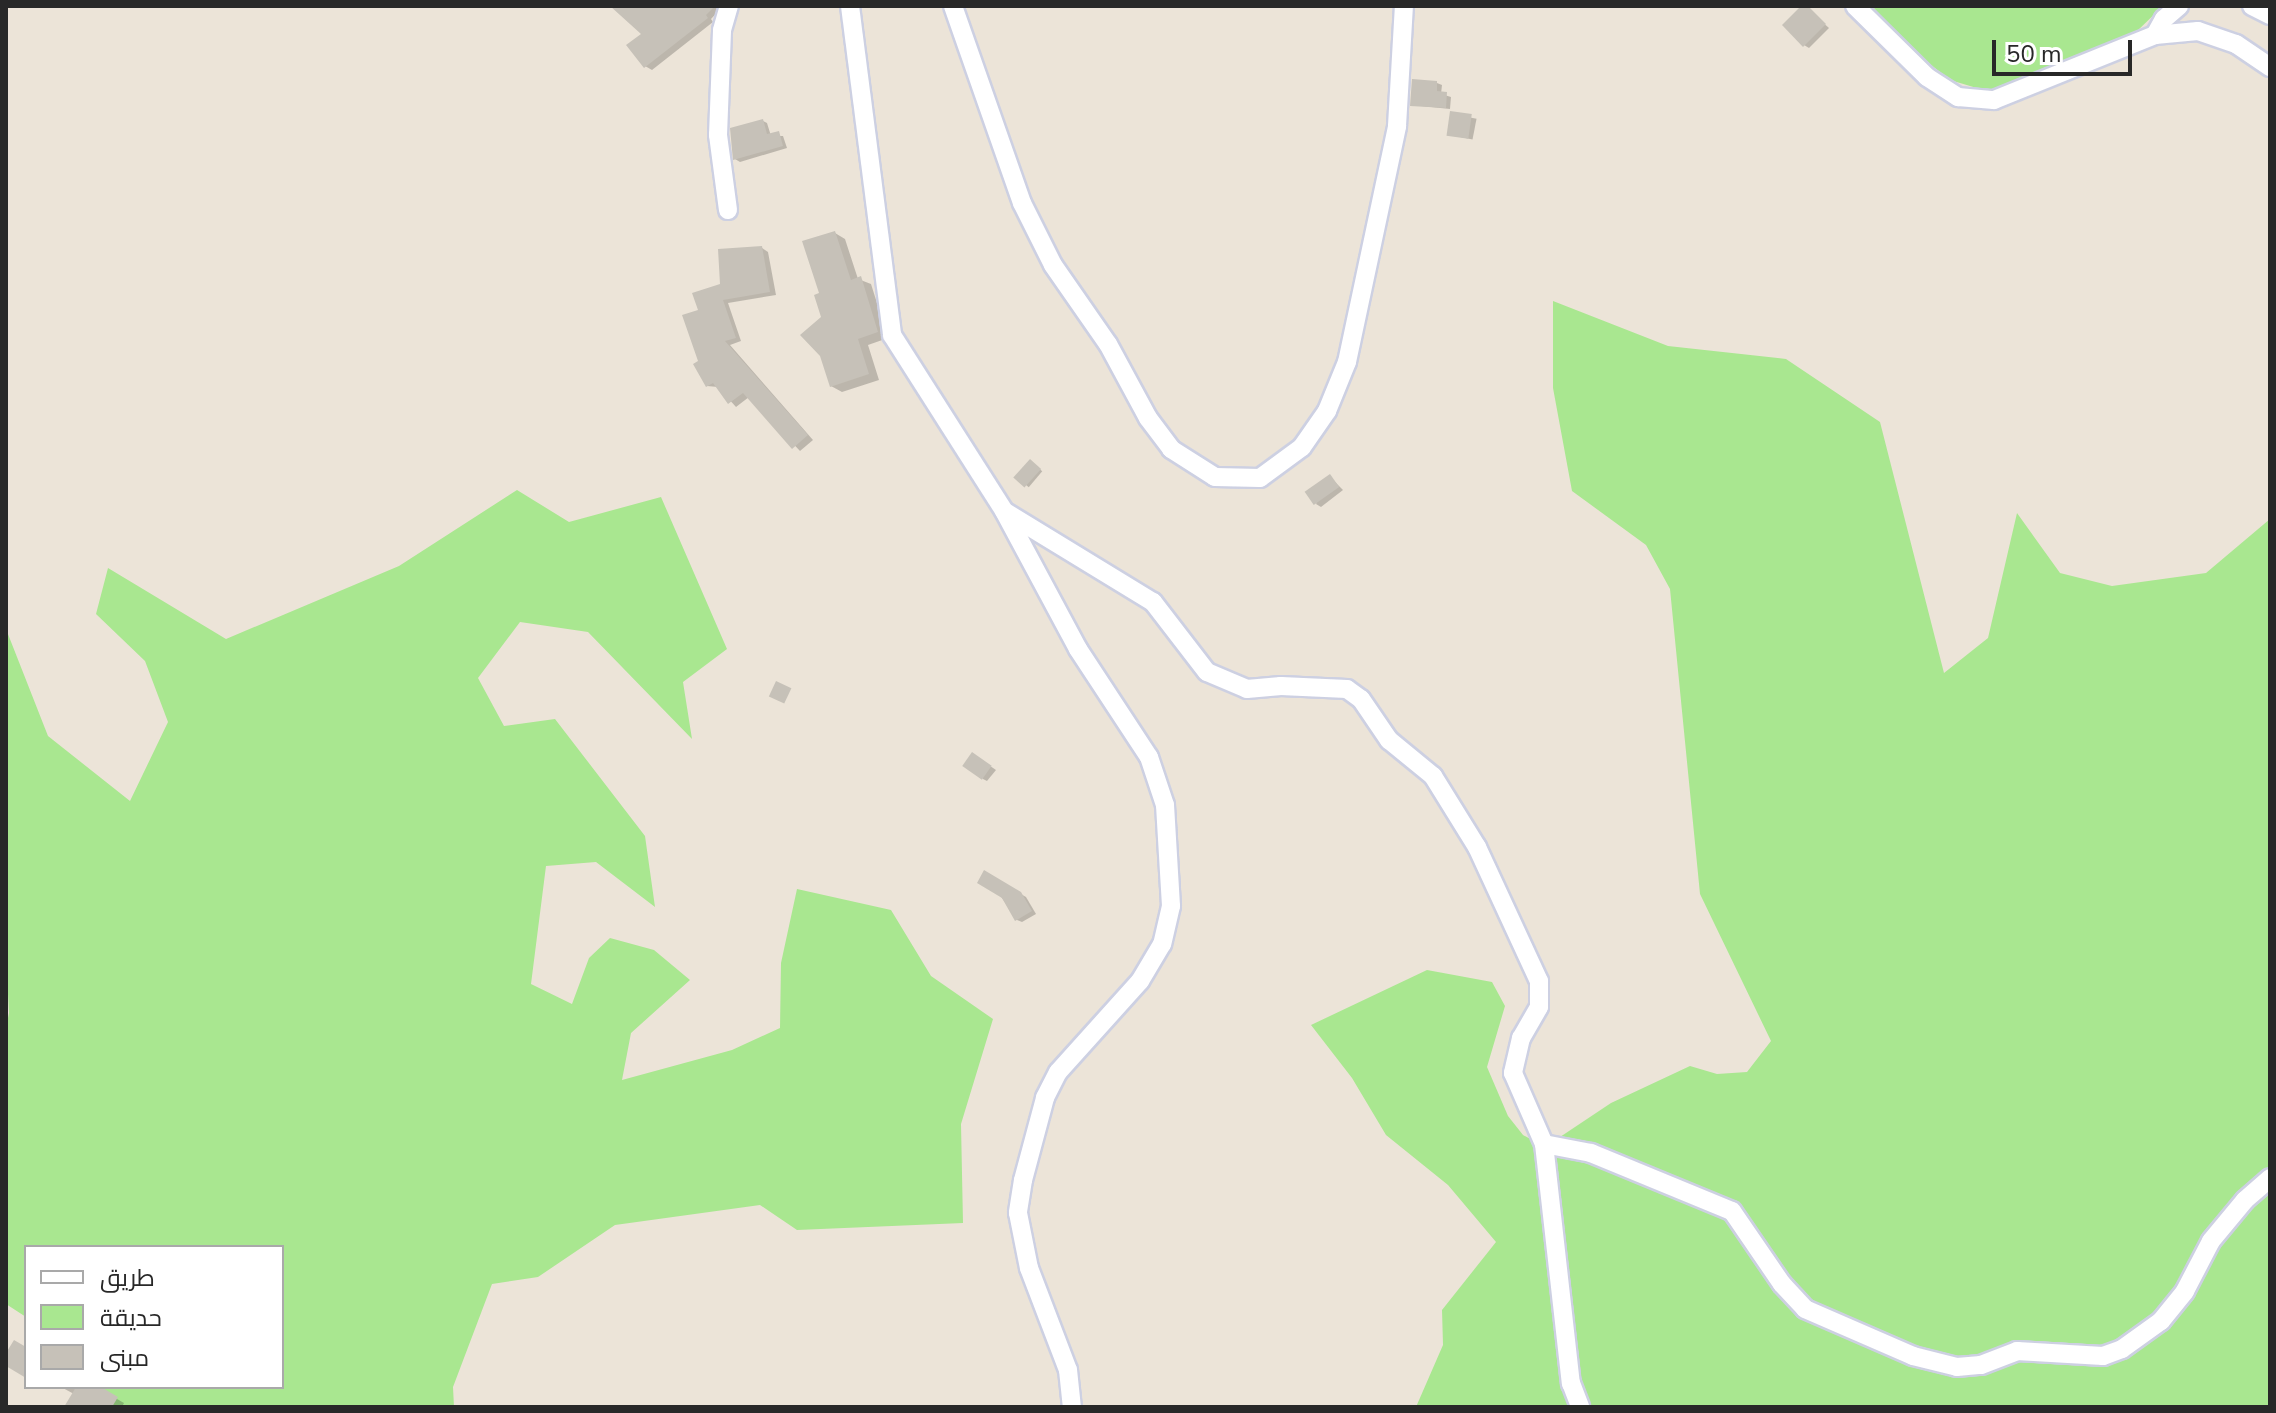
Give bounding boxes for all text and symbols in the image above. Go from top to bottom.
scale bar [1996,24,2136,74]
text: 50 m [2006,38,2062,70]
legend [24,1245,284,1389]
text: طريق [100,1262,155,1294]
text: حديقة [100,1302,162,1334]
text: مبنى [100,1342,149,1374]

